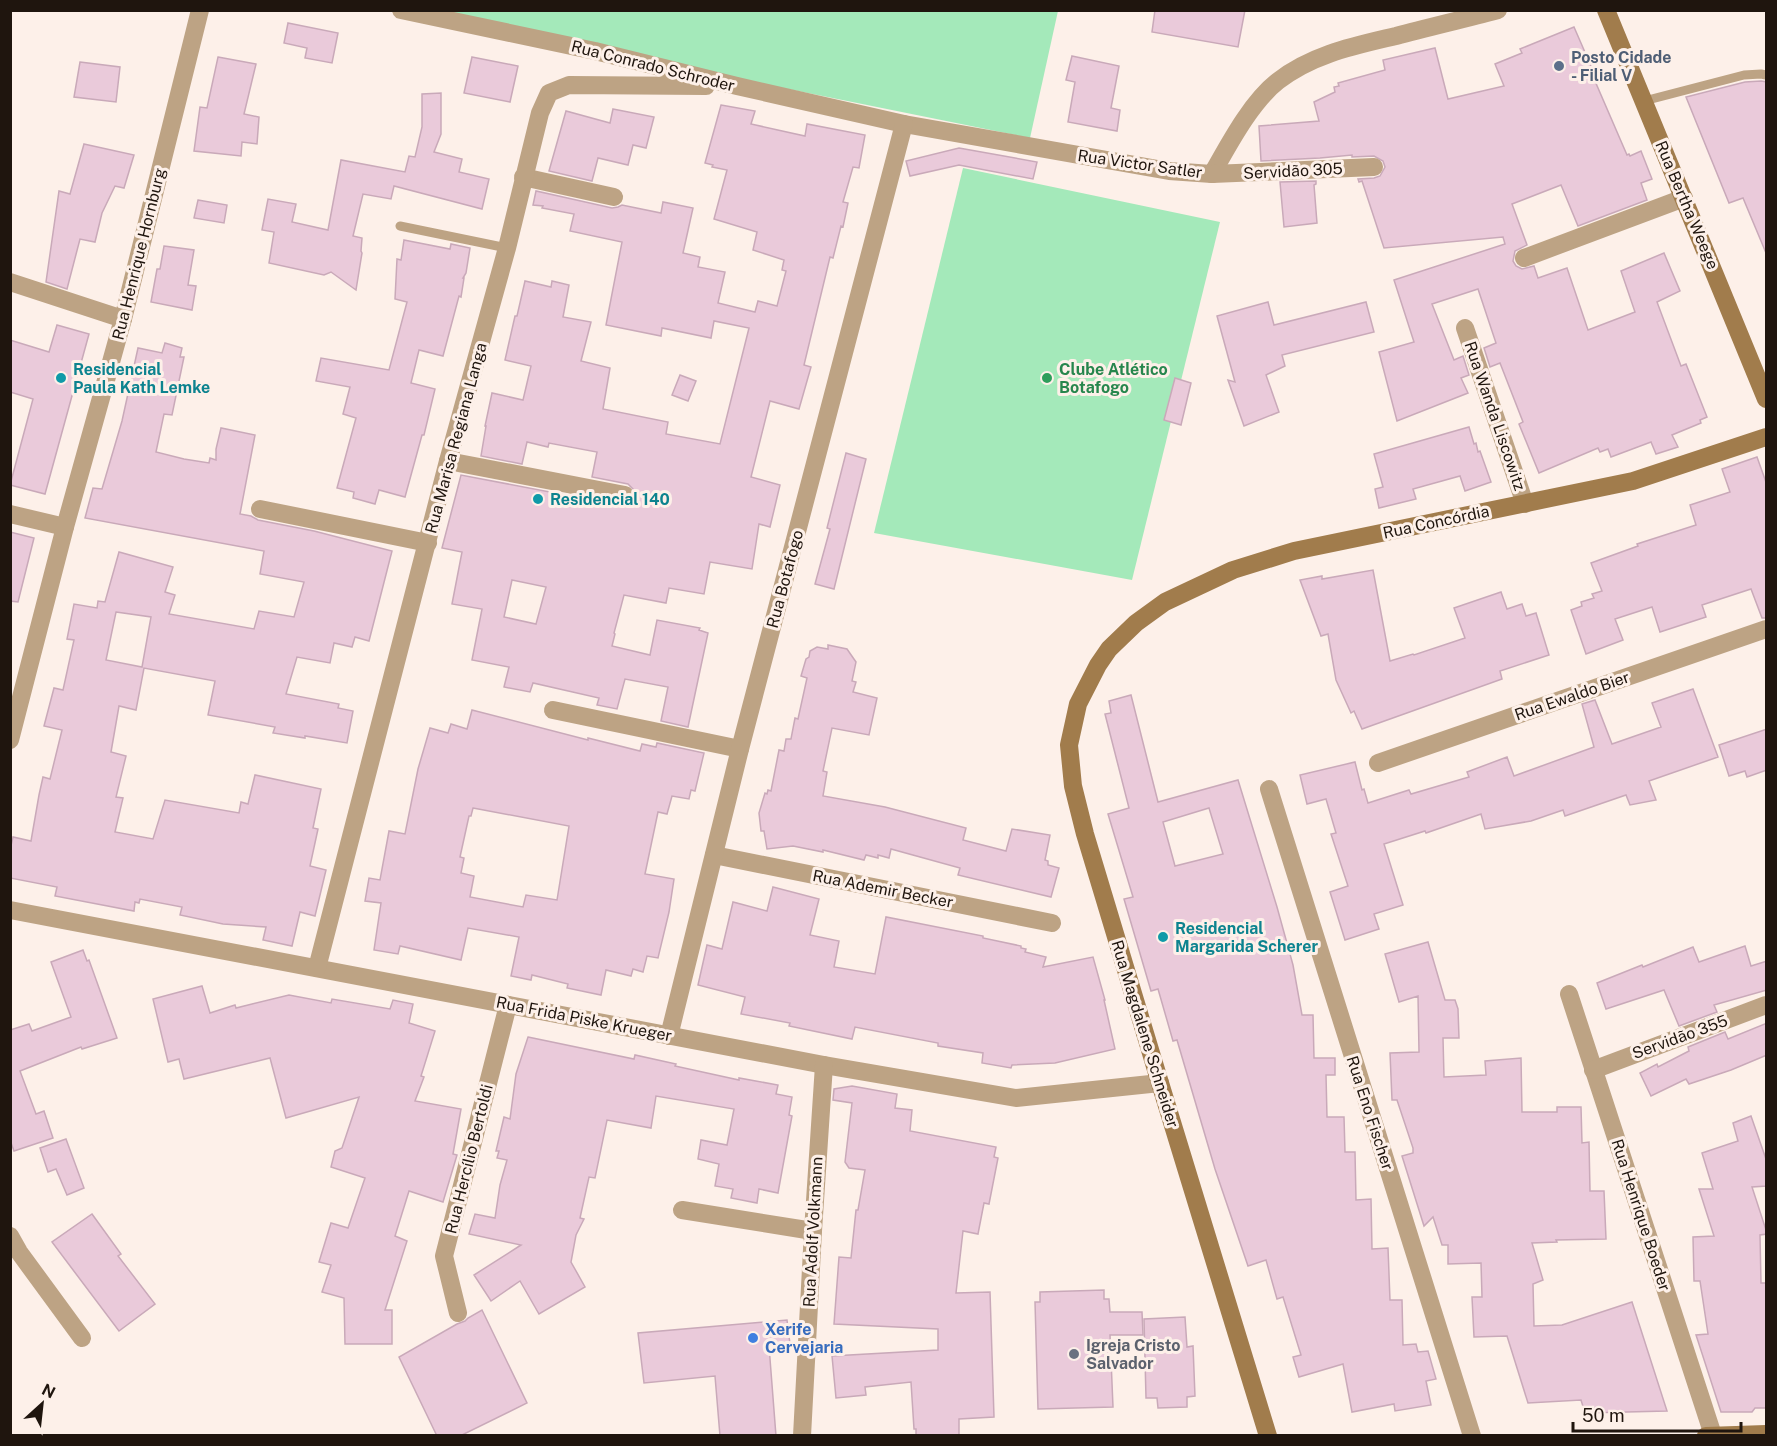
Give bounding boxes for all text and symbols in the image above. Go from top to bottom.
street label: Rua Conrado Schroder [569,36,737,96]
place label: Posto Cidade - Filial V [1571,48,1671,85]
marker: Posto Cidade - Filial V [1552,59,1566,73]
street label: Rua Bertha Weege [1651,138,1723,272]
street label: Rua Victor Satler [1076,146,1204,182]
street label: Servidão 305 [1243,159,1343,183]
street label: Rua Henrique Hornburg [108,166,170,342]
street label: Rua Wanda Liscowitz [1461,339,1530,493]
street label: Rua Marisa Regiana Langa [421,341,491,535]
place label: Residencial Paula Kath Lemke [73,360,210,397]
place label: Clube Atlético Botafogo [1059,360,1168,397]
marker: Residencial Paula Kath Lemke [54,371,68,385]
marker: Clube Atlético Botafogo [1040,371,1054,385]
place label: Residencial 140 [550,490,670,509]
marker: Residencial 140 [531,492,545,506]
street label: Rua Concórdia [1381,501,1491,543]
street label: Rua Botafogo [763,528,807,630]
street label: Rua Ewaldo Bier [1512,667,1632,725]
street label: Rua Ademir Becker [811,866,955,912]
place label: Residencial Margarida Scherer [1175,919,1319,956]
marker: Residencial Margarida Scherer [1156,930,1170,944]
street label: Rua Magdalene Schneider [1107,938,1183,1130]
street label: Rua Frida Piske Krueger [494,993,674,1045]
street label: Servidão 355 [1630,1011,1730,1063]
street label: Rua Eno Fischer [1343,1053,1397,1173]
street label: Rua Hercílio Bertoldi [441,1082,497,1236]
street label: Rua Henrique Boeder [1607,1137,1675,1293]
street label: Rua Adolf Volkmann [800,1156,826,1308]
place label: Xerife Cervejaria [765,1320,843,1357]
marker: Xerife Cervejaria [746,1331,760,1345]
place label: Igreja Cristo Salvador [1086,1336,1180,1373]
marker: Igreja Cristo Salvador [1067,1347,1081,1361]
north arrow [12,1374,72,1434]
text: N [39,1380,58,1402]
scale bar [1573,1395,1741,1433]
text: 50 m [1582,1405,1625,1426]

